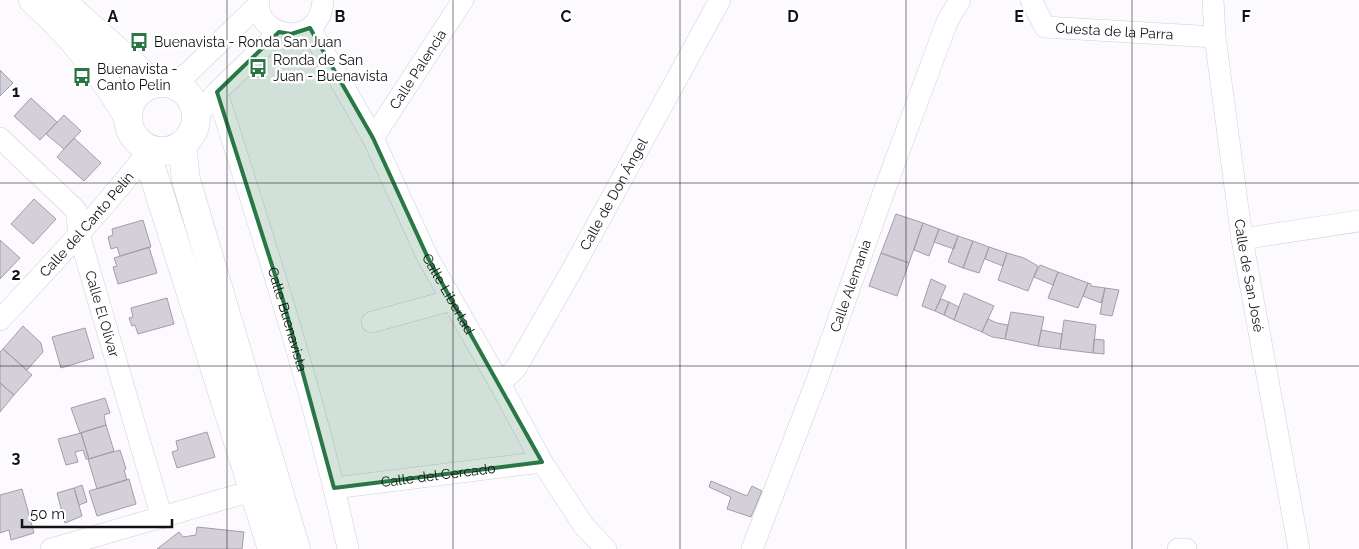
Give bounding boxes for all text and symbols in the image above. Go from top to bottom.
text: A [108,7,119,26]
text: B [335,7,346,26]
text: C [561,7,572,26]
text: D [787,7,799,26]
text: E [1014,7,1024,26]
text: F [1241,7,1251,26]
street label: Cuesta de la Parra [1055,20,1174,43]
street label: Calle Palencia [386,27,449,112]
bus stop icon: Buenavista - Ronda San Juan [128,31,150,53]
place label: Buenavista - Ronda San Juan [154,34,342,50]
place label: Ronda de San Juan - Buenavista [273,52,388,84]
bus stop icon: Ronda de San Juan - Buenavista [247,57,269,79]
place label: Buenavista - Canto Pelin [97,61,178,93]
bus stop icon: Buenavista - Canto Pelin [71,66,93,88]
text: 1 [12,82,20,101]
street label: Calle de Don Ángel [576,135,651,253]
street label: Calle del Canto Pelín [36,169,137,280]
street label: Calle de San José [1231,218,1267,333]
street label: Calle Alemania [827,237,874,334]
street label: Calle Libertad [419,250,478,337]
text: 2 [11,265,21,284]
street label: Calle Buenavista [265,265,311,373]
street label: Calle El Olivar [82,269,123,359]
text: 3 [12,448,21,467]
street label: Calle del Cercado [380,460,496,490]
scale bar [22,496,172,528]
text: 50 m [30,505,65,523]

